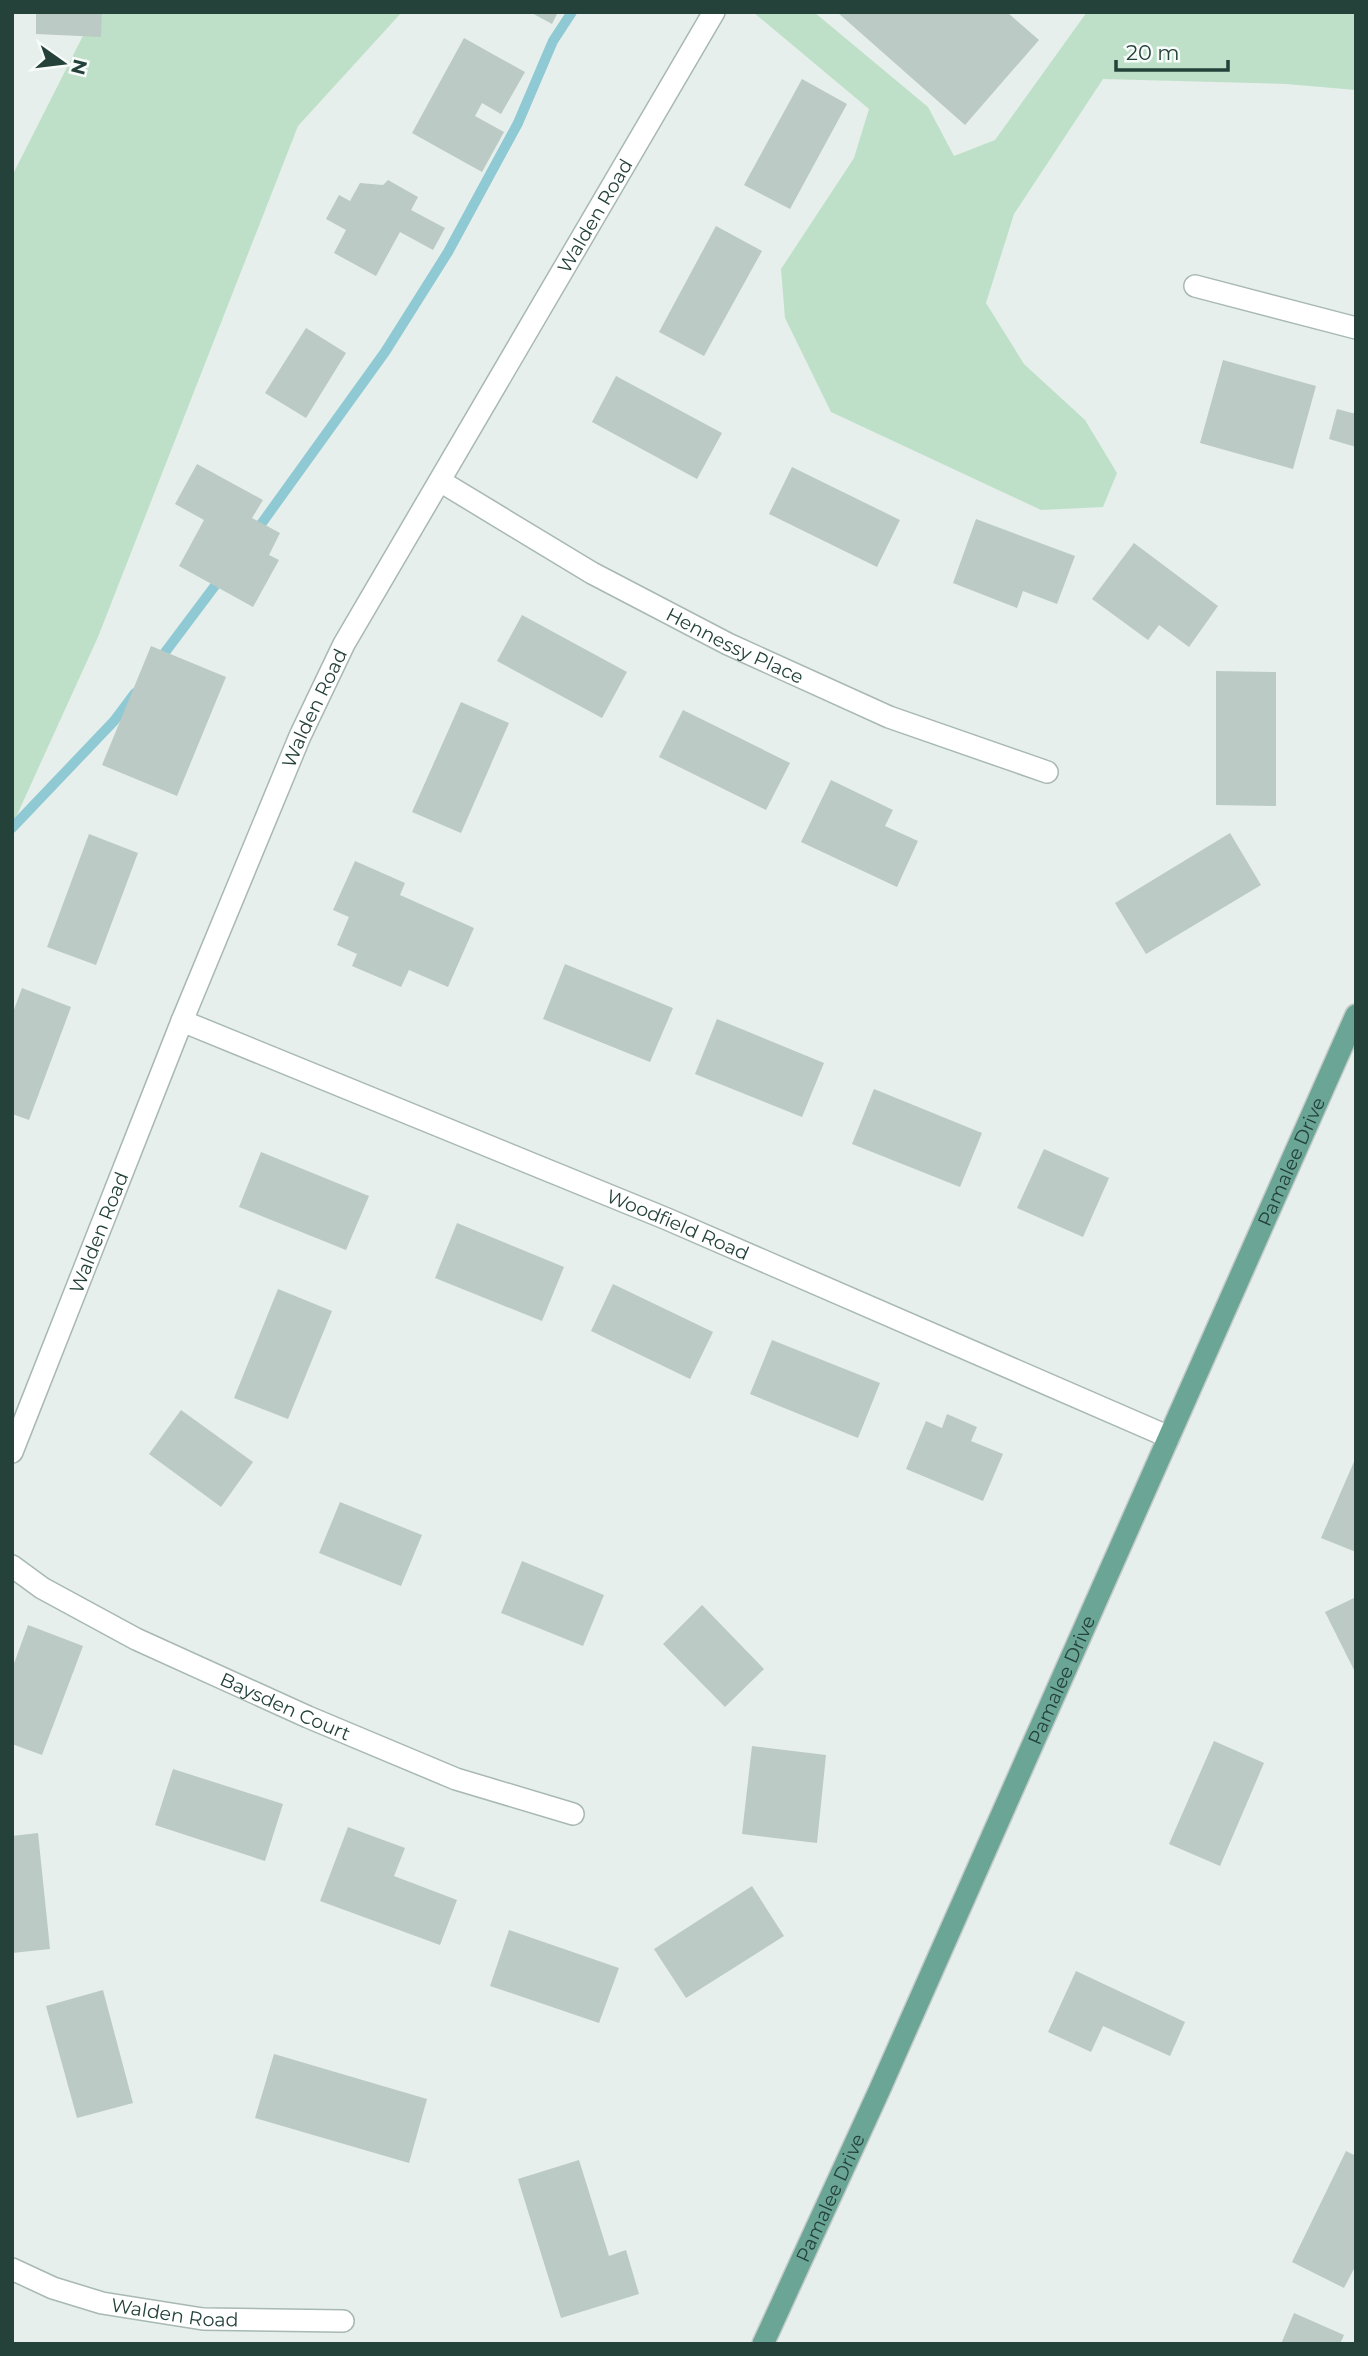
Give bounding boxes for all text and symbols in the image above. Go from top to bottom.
north arrow [28,28,98,98]
scale bar [1116,28,1228,72]
text: 20 m [1126,40,1180,65]
text: N [66,57,92,77]
street label: Walden Road [552,155,637,277]
street label: Hennessy Place [662,602,807,688]
street label: Walden Road [277,645,352,771]
street label: Pamalee Drive [1252,1093,1330,1230]
street label: Walden Road [64,1169,133,1296]
street label: Woodfield Road [603,1184,753,1265]
street label: Pamalee Drive [1023,1612,1100,1748]
street label: Baysden Court [217,1667,354,1745]
street label: Pamalee Drive [791,2130,869,2266]
street label: Walden Road [109,2293,239,2331]

